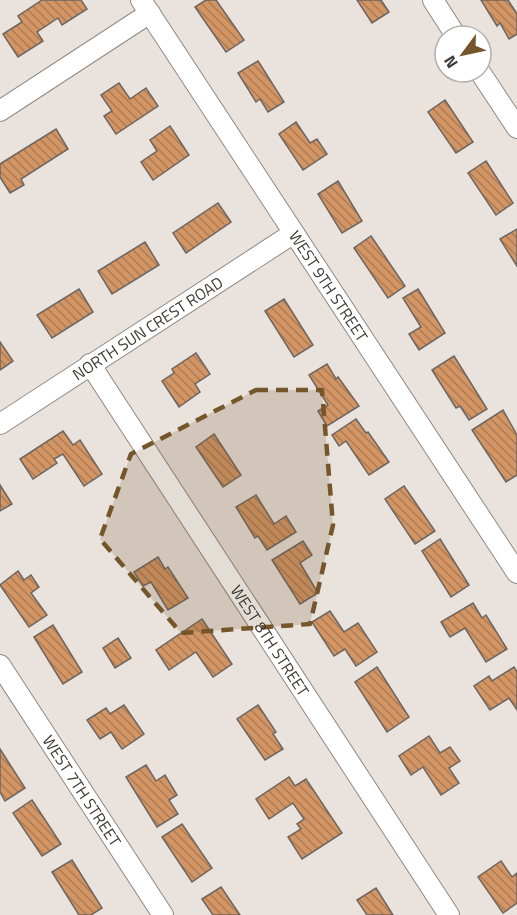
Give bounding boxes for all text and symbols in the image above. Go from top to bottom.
north arrow [433,24,493,84]
text: N [437,51,464,73]
street label: WEST 9TH STREET [283,226,374,347]
street label: NORTH SUN CREST ROAD [68,270,228,386]
street label: WEST 8TH STREET [225,580,316,701]
street label: WEST 7TH STREET [37,730,127,852]

